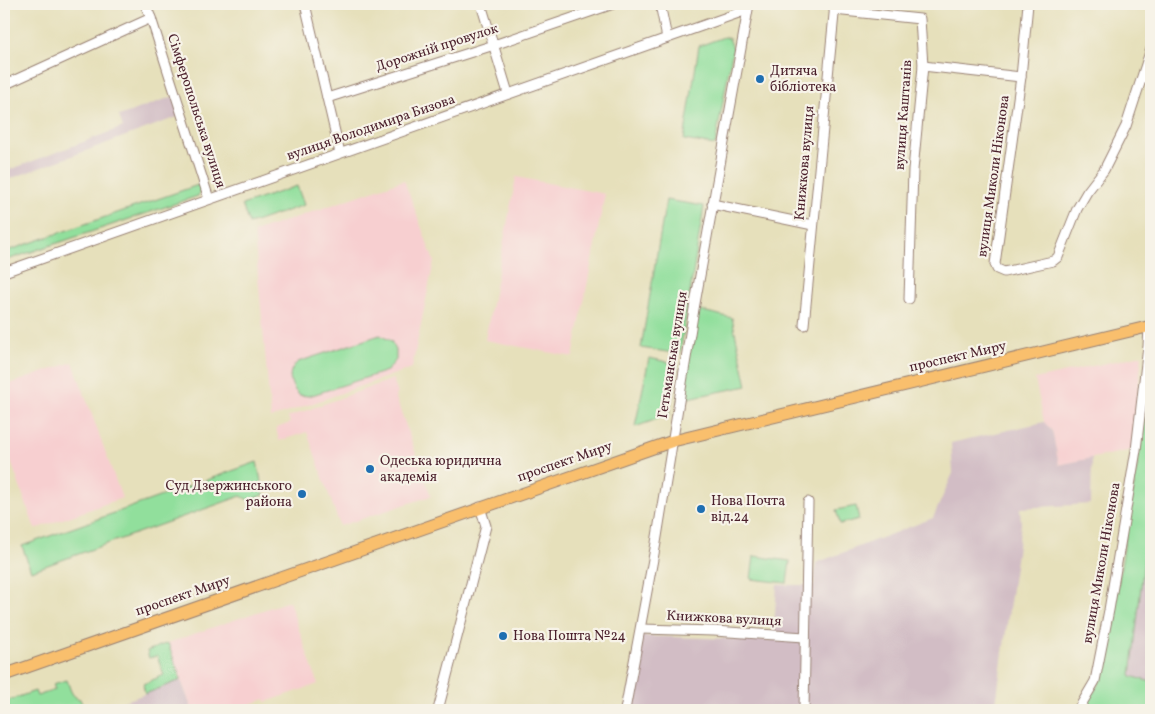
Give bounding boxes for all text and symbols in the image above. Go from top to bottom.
street label: Дорожній провулок [373,19,501,77]
street label: Сімферопольська вулиця [162,32,230,190]
street label: вулиця Каштанів [891,59,917,171]
place label: Дитяча бібліотека [770,62,836,97]
marker: Дитяча бібліотека [754,73,766,85]
street label: вулиця Володимира Бизова [284,90,458,166]
street label: вулиця Миколи Ніконова [973,94,1015,258]
street label: Книжкова вулиця [791,105,819,221]
street label: Гетьманська вулиця [654,290,692,420]
street label: проспект Миру [908,337,1009,377]
street label: проспект Миру [515,437,615,487]
place label: Одеська юридична академія [380,452,502,487]
marker: Одеська юридична академія [364,463,376,475]
place label: Суд Дзержинського района [166,477,292,512]
street label: вулиця Миколи Ніконова [1078,481,1126,645]
marker: Суд Дзержинського района [296,488,308,500]
place label: Нова Почта від.24 [711,492,785,527]
marker: Нова Почта від.24 [695,503,707,515]
street label: проспект Миру [133,571,233,621]
street label: Книжкова вулиця [666,607,782,631]
place label: Нова Пошта №24 [513,627,626,646]
marker: Нова Пошта №24 [497,630,509,642]

